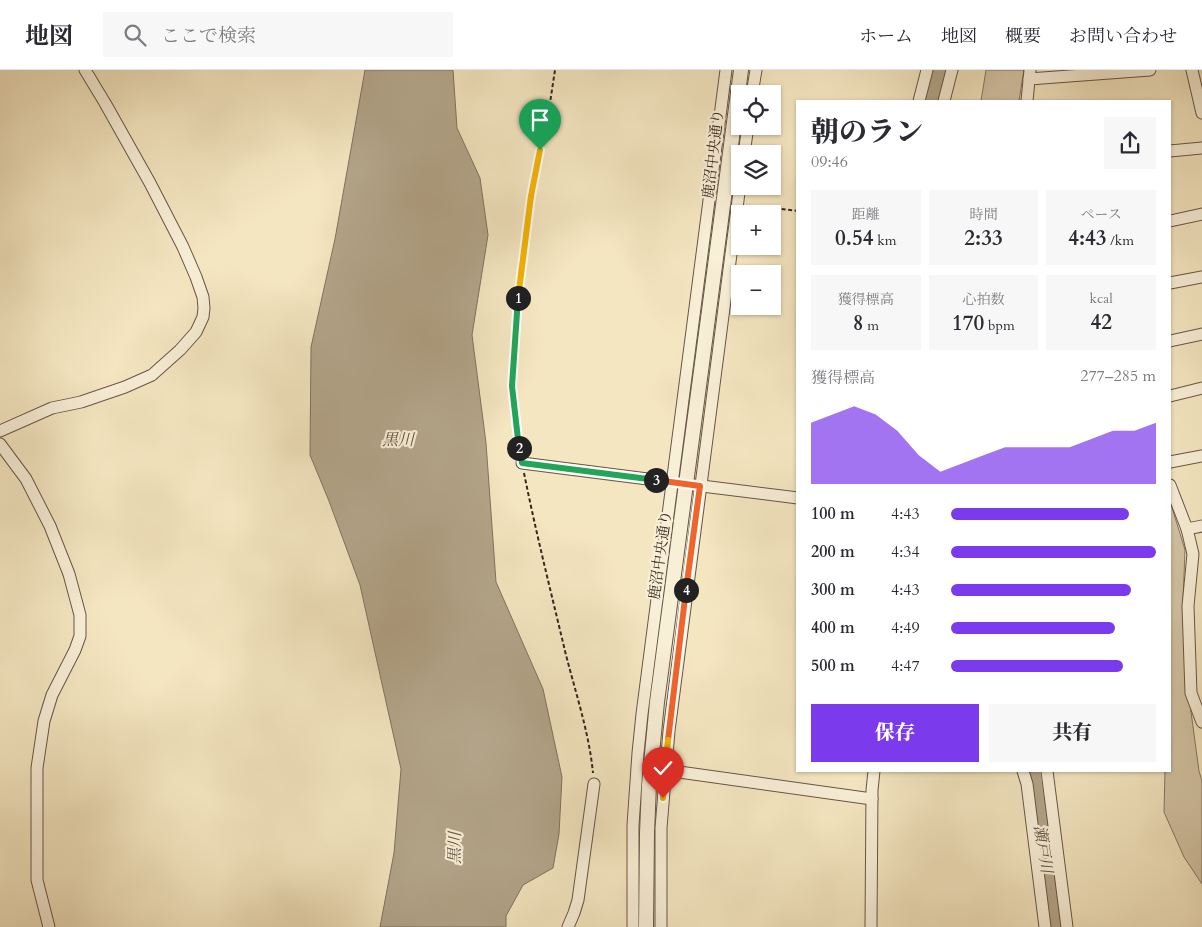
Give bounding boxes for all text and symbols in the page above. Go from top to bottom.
search box [103,12,453,57]
text: 地図 [25,20,73,53]
icon: search [121,21,149,49]
text: ここで検索 [161,23,256,49]
text: ホーム [859,24,913,49]
text: 地図 [941,24,977,49]
text: 概要 [1005,24,1041,49]
text: お問い合わせ [1069,24,1177,49]
map controls [731,85,781,315]
button: locate [731,85,781,135]
pin [519,99,561,150]
icon: arrive [526,106,554,134]
street label: 鹿沼中央通り [698,108,728,200]
text: 朝のラン [811,113,923,151]
button: share [1104,117,1156,169]
button: layers [731,145,781,195]
text: 09:46 [811,151,848,173]
button: + [731,205,781,255]
text: 距離 [852,205,880,224]
text: 時間 [969,205,997,224]
text: ペース [1081,205,1122,224]
text: 0.54 [835,224,873,253]
text: 2:33 [964,224,1003,253]
text: 4:43 [1068,224,1107,253]
text: km [873,231,897,250]
text: /km [1107,231,1134,250]
button: − [731,265,781,315]
pin: 1 [506,286,530,310]
text: 1 [515,289,522,308]
text: kcal [1089,289,1113,308]
text: 獲得標高 [838,290,894,309]
text: 心拍数 [962,290,1004,309]
text: 42 [1090,308,1112,337]
text: 8 [853,309,863,338]
text: 170 [952,309,984,338]
text: m [863,316,879,335]
text: bpm [984,316,1015,335]
text: 277–285 m [1080,365,1156,387]
text: 獲得標高 [811,367,875,389]
water label: 黒川 [382,429,416,451]
pin: 2 [506,436,532,460]
text: 2 [516,439,523,458]
pin: 3 [644,468,668,492]
text: 3 [653,471,660,490]
text: 100 m [811,503,855,525]
text: 4:43 [891,503,920,525]
street label: 鹿沼中央通り [644,509,676,601]
text: 200 m [811,541,855,563]
text: 4:34 [891,541,920,563]
pin: 4 [674,578,698,602]
text: 300 m [811,579,855,601]
text: 4:43 [891,579,920,601]
text: 4 [683,581,690,600]
text: 400 m [811,617,855,639]
text: 4:49 [891,617,920,639]
text: 500 m [811,655,855,677]
text: 4:47 [891,655,920,677]
button: 保存 [811,704,979,762]
button: 共有 [989,704,1156,762]
pin [642,747,684,798]
icon: check [649,754,677,782]
water label: 瀬戸川 [1028,824,1058,876]
water label: 黒川 [444,830,466,864]

